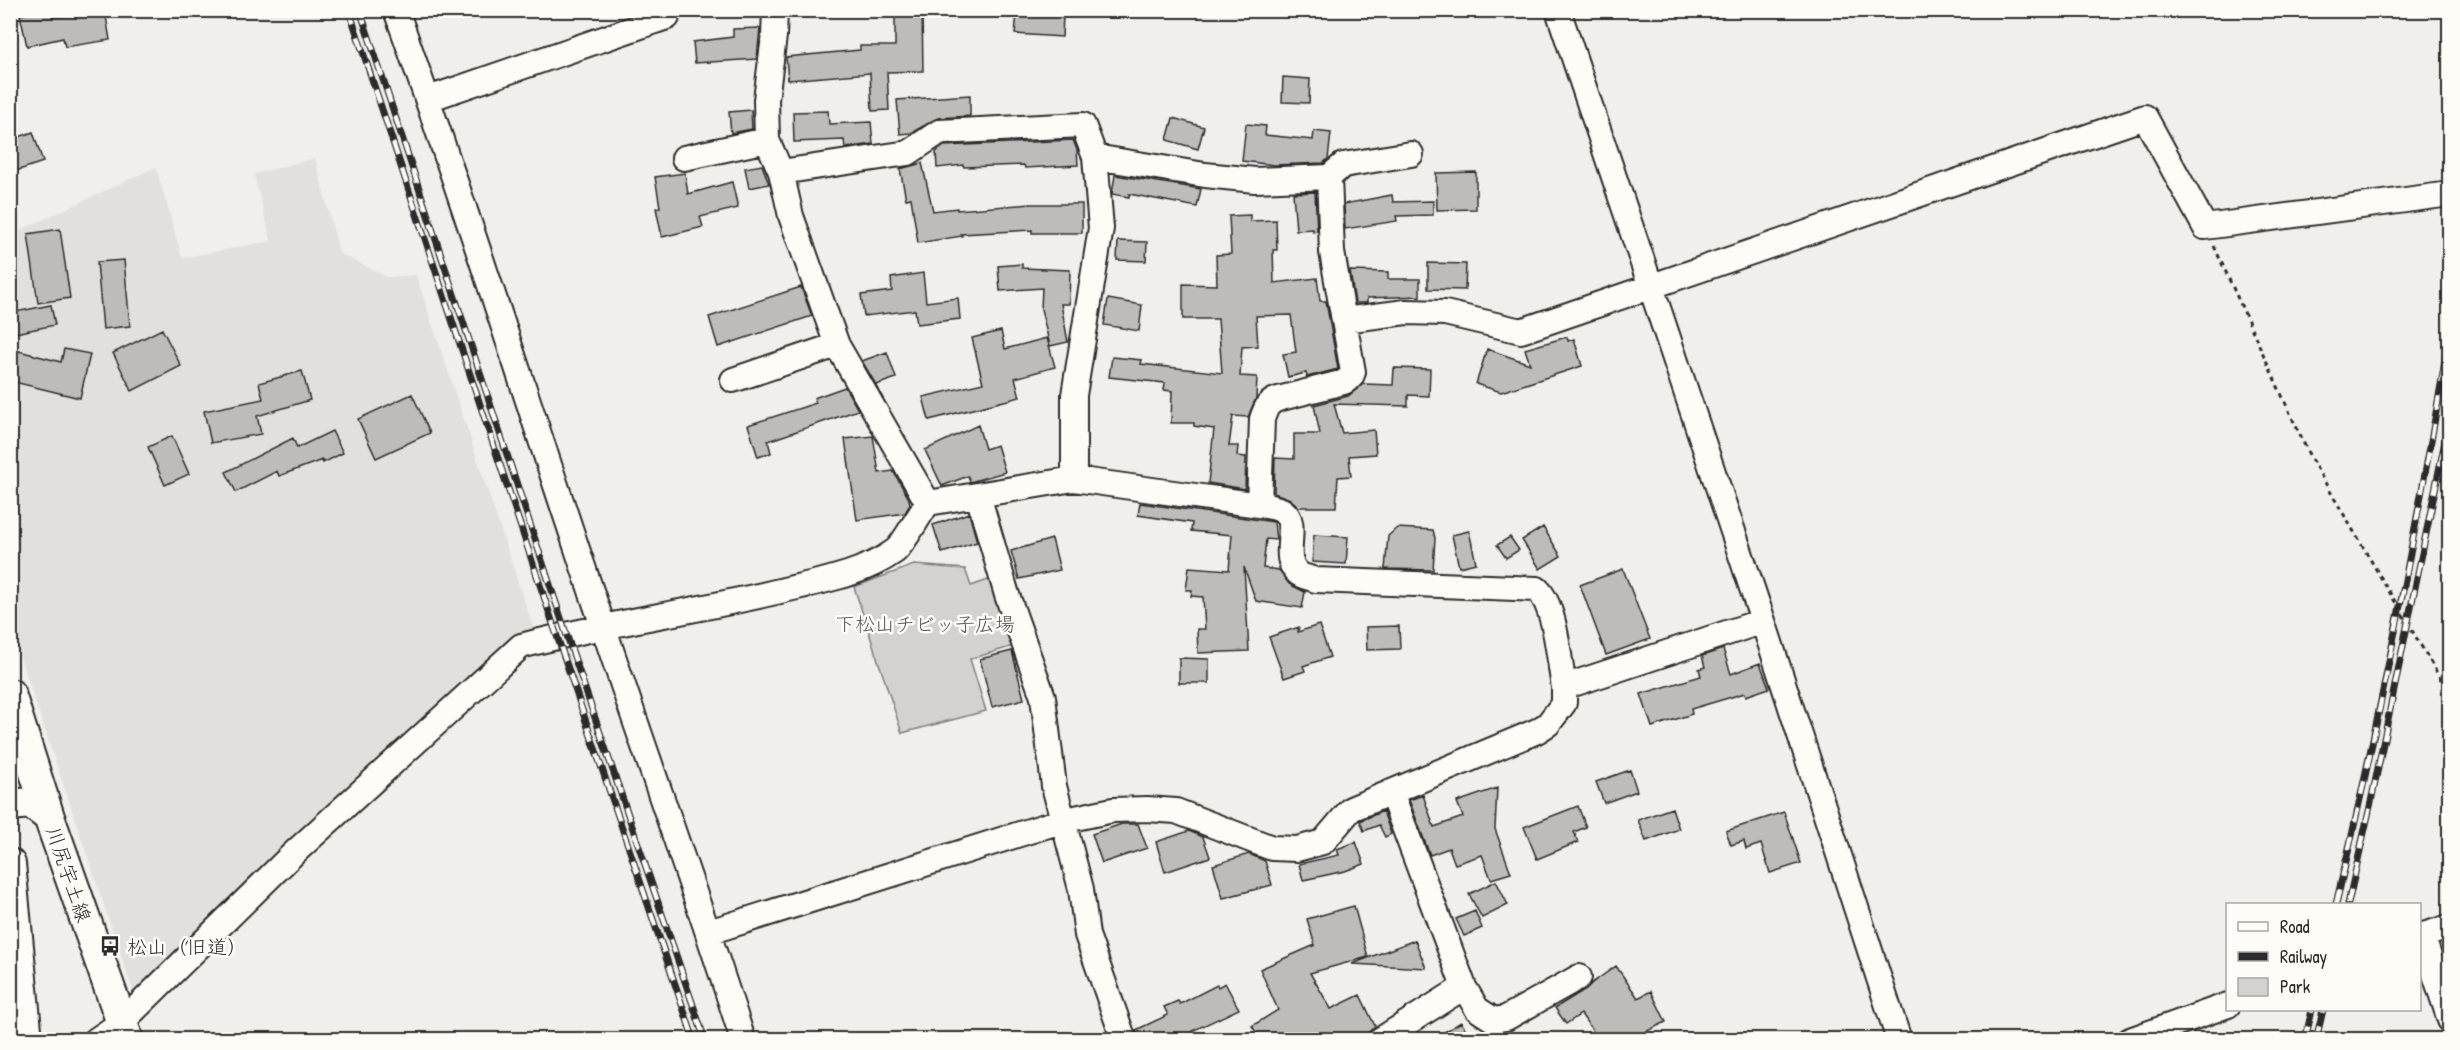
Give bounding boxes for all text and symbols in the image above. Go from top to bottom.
park label: 下松山チビッ子広場 [835,610,1015,637]
street label: 川尻宇土線 [40,822,98,926]
legend [2226,903,2421,1011]
text: Road [2280,914,2310,939]
place label: 松山（旧道） [127,933,247,960]
bus stop icon: 松山（旧道） [98,934,122,958]
text: Railway [2280,944,2327,969]
text: Park [2280,974,2311,999]

